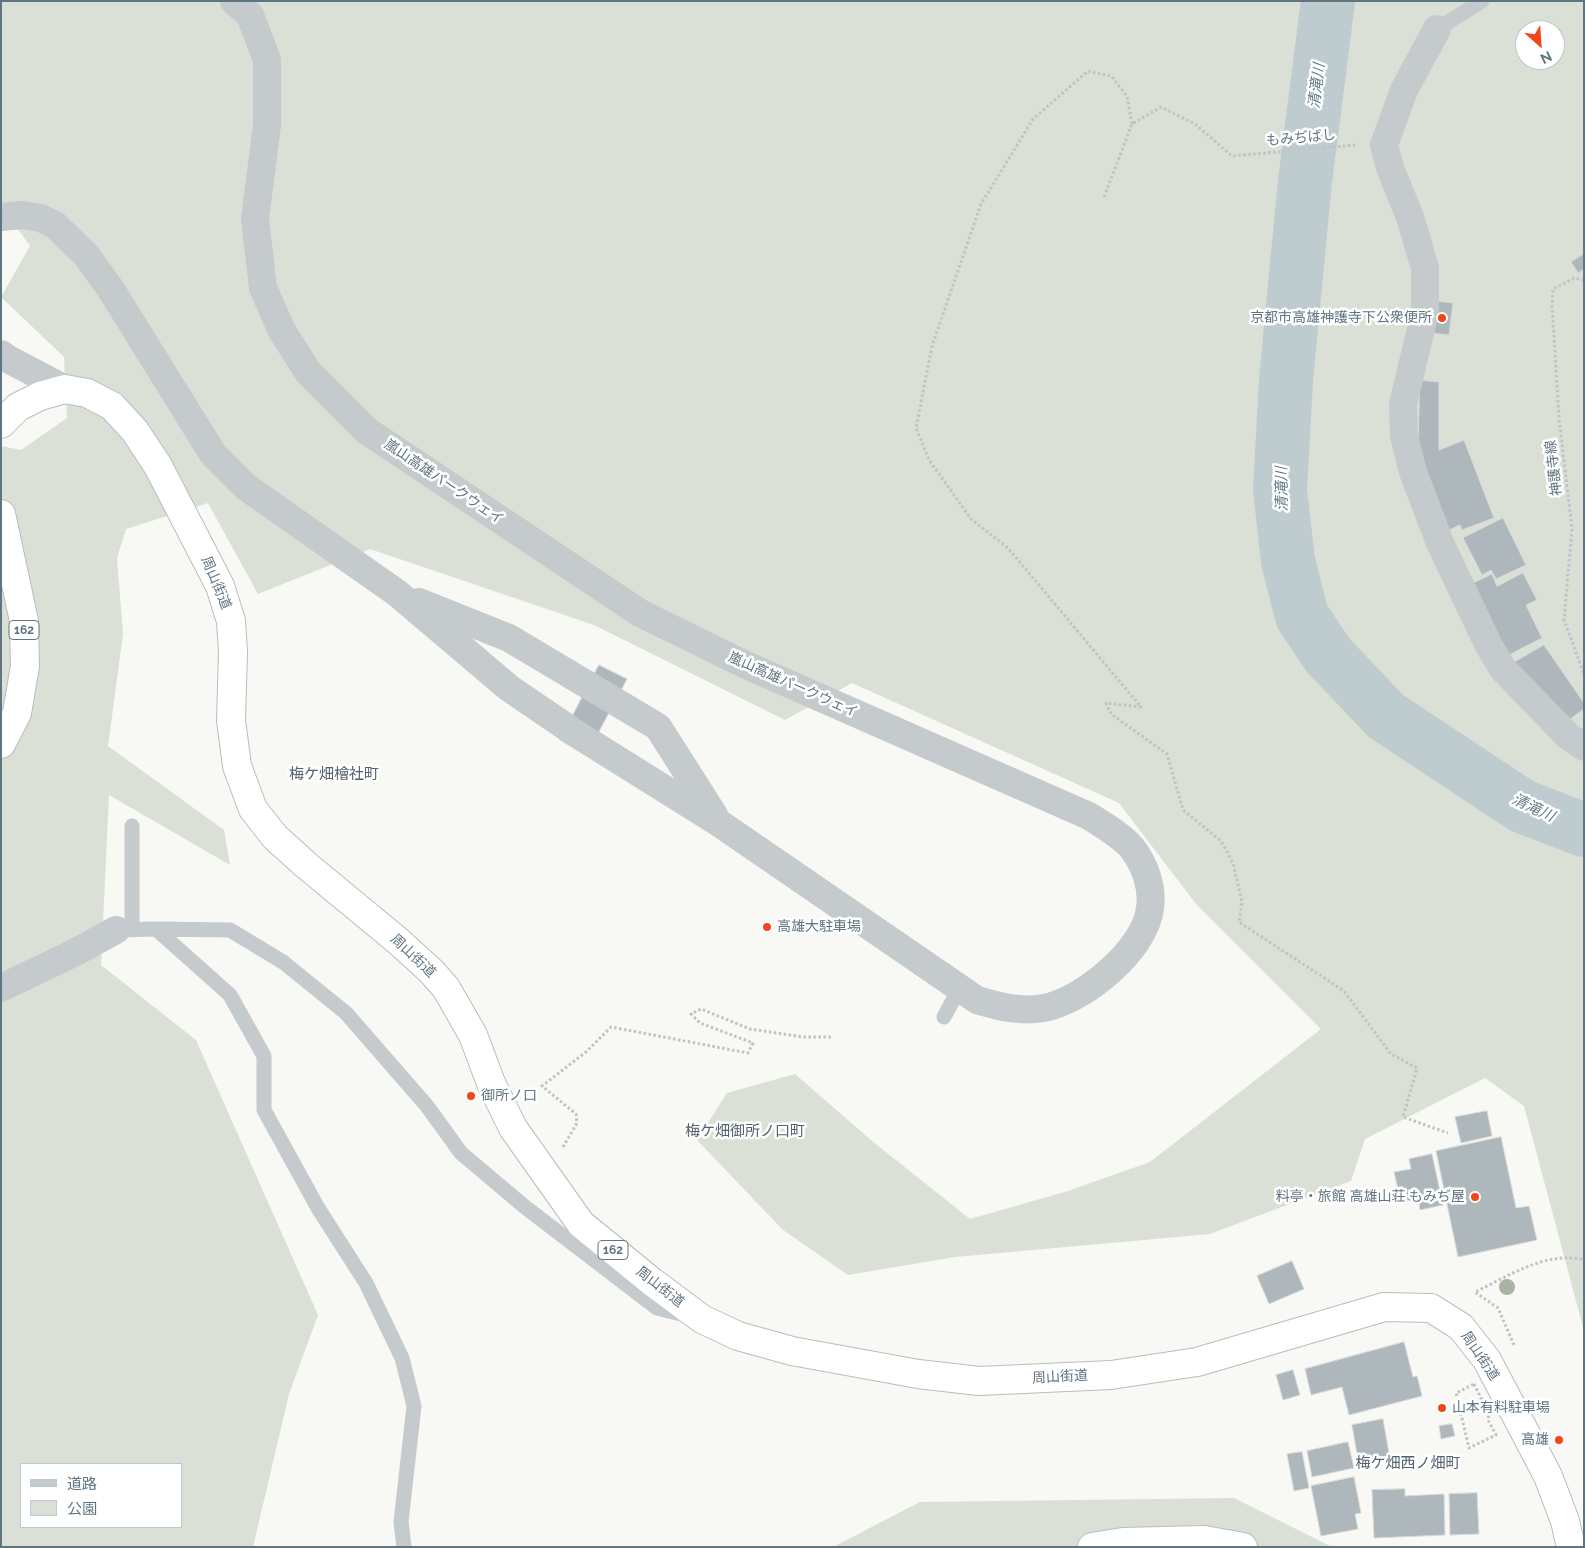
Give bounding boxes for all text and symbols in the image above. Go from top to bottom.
north arrow [1515,20,1565,70]
text: N [1538,48,1554,67]
water label: 清滝川 [1305,63,1329,109]
street label: もみぢばし [1265,127,1337,149]
place label: 京都市高雄神護寺下公衆便所 [1250,310,1432,326]
marker: 京都市高雄神護寺下公衆便所 [1436,312,1448,324]
street label: 嵐山高雄パークウェイ [381,436,507,528]
street label: 神護寺線 [1542,439,1566,497]
water label: 清滝川 [1273,466,1291,512]
street label: 周山街道 [197,554,235,612]
road number: 162 [9,620,39,640]
street label: 嵐山高雄パークウェイ [726,649,860,721]
district label: 梅ケ畑檜社町 [289,765,379,783]
water label: 清滝川 [1509,790,1557,826]
place label: 高雄大駐車場 [777,919,861,935]
marker: 高雄大駐車場 [761,921,773,933]
street label: 周山街道 [387,931,439,981]
place label: 御所ノ口 [481,1088,537,1104]
marker: 御所ノ口 [465,1090,477,1102]
district label: 梅ケ畑御所ノ口町 [685,1122,805,1140]
place label: 料亭・旅館 高雄山荘 もみぢ屋 [1276,1189,1465,1205]
marker: 料亭・旅館 高雄山荘 もみぢ屋 [1469,1191,1481,1203]
road number: 162 [598,1240,628,1260]
street label: 周山街道 [633,1263,687,1311]
street label: 周山街道 [1457,1328,1503,1384]
street label: 周山街道 [1032,1367,1088,1387]
place label: 山本有料駐車場 [1452,1400,1550,1416]
marker: 山本有料駐車場 [1436,1402,1448,1414]
place label: 高雄 [1521,1432,1549,1448]
marker: 高雄 [1553,1434,1565,1446]
district label: 梅ケ畑西ノ畑町 [1356,1454,1460,1472]
legend [20,1463,182,1528]
text: 道路 [67,1475,97,1493]
text: 公園 [67,1500,97,1518]

